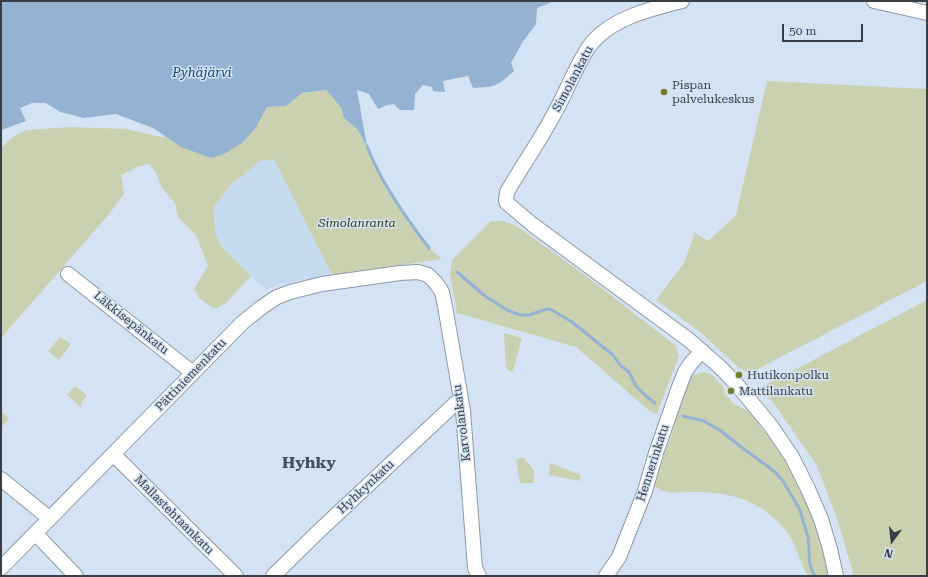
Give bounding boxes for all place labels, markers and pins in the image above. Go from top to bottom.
place label: Pispan palvelukeskus [672,78,755,106]
marker: Pispan palvelukeskus [659,87,669,97]
place label: Hutikonpolku [747,368,829,382]
marker: Hutikonpolku [734,370,744,380]
place label: Mattilankatu [739,384,813,398]
marker: Mattilankatu [726,386,736,396]

